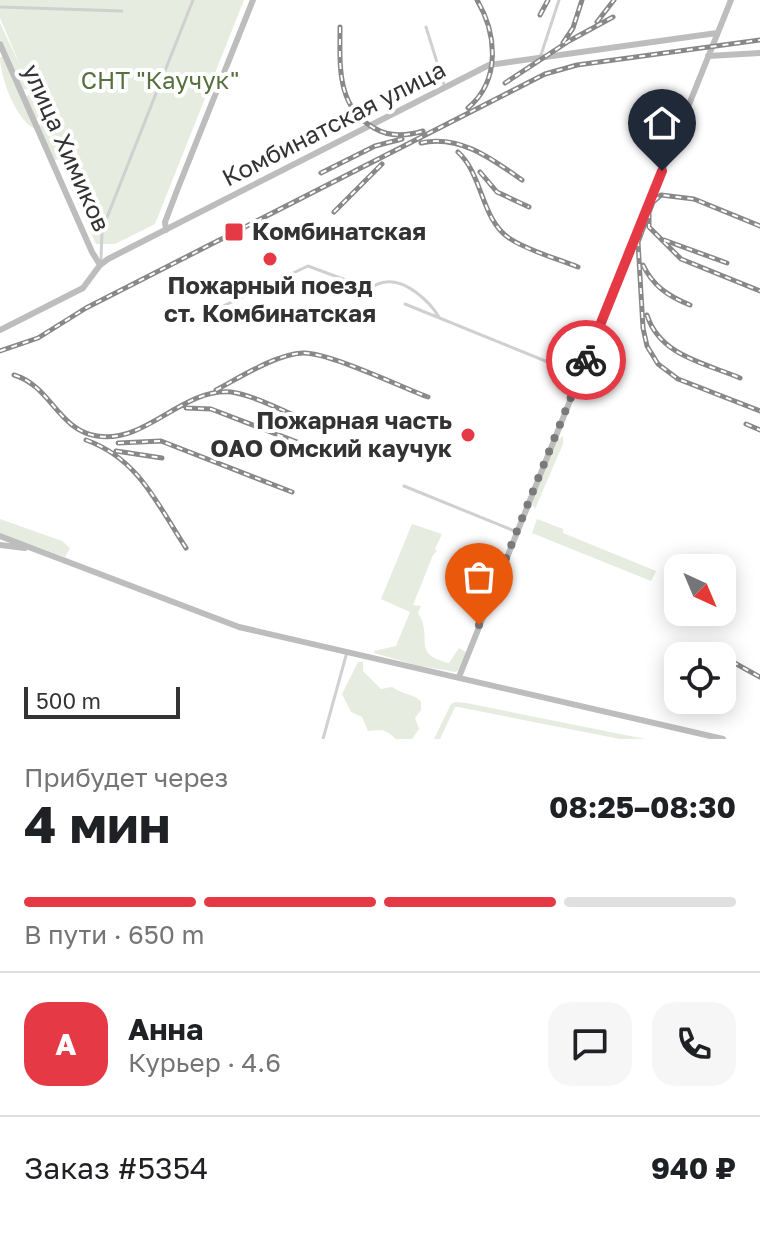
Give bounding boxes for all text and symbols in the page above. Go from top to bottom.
street label: Комбинатская улица [217,54,450,192]
street label: улица Химиков [18,59,117,236]
park label: СНТ "Каучук" [81,65,239,94]
pin [628,89,696,171]
icon: home [640,101,684,145]
place label: Комбинатская [252,216,426,245]
marker: Комбинатская [223,221,245,243]
marker: Пожарный поезд ст. Комбинатская [261,250,279,268]
place label: Пожарный поезд ст. Комбинатская [164,270,376,327]
courier [546,320,626,400]
icon: bike [564,338,608,382]
place label: Пожарная часть ОАО Омский каучук [210,405,452,462]
marker: Пожарная часть ОАО Омский каучук [459,426,477,444]
pin [445,543,513,625]
north arrow [664,554,736,626]
map controls [664,554,736,714]
icon: bag [457,555,501,599]
button: locate [664,642,736,714]
scale bar [24,683,180,719]
text: 500 m [36,687,101,714]
text: Прибудет через [24,762,228,793]
text: 08:25–08:30 [549,789,736,825]
text: 4 мин [24,792,170,854]
text: В пути · 650 m [24,919,204,950]
button: chat [548,1002,632,1086]
button: phone [652,1002,736,1086]
text: Анна [128,1011,203,1047]
text: А [55,1026,77,1062]
text: Курьер · 4.6 [128,1047,281,1078]
text: Заказ #5354 [24,1150,208,1186]
text: 940 ₽ [651,1150,736,1186]

